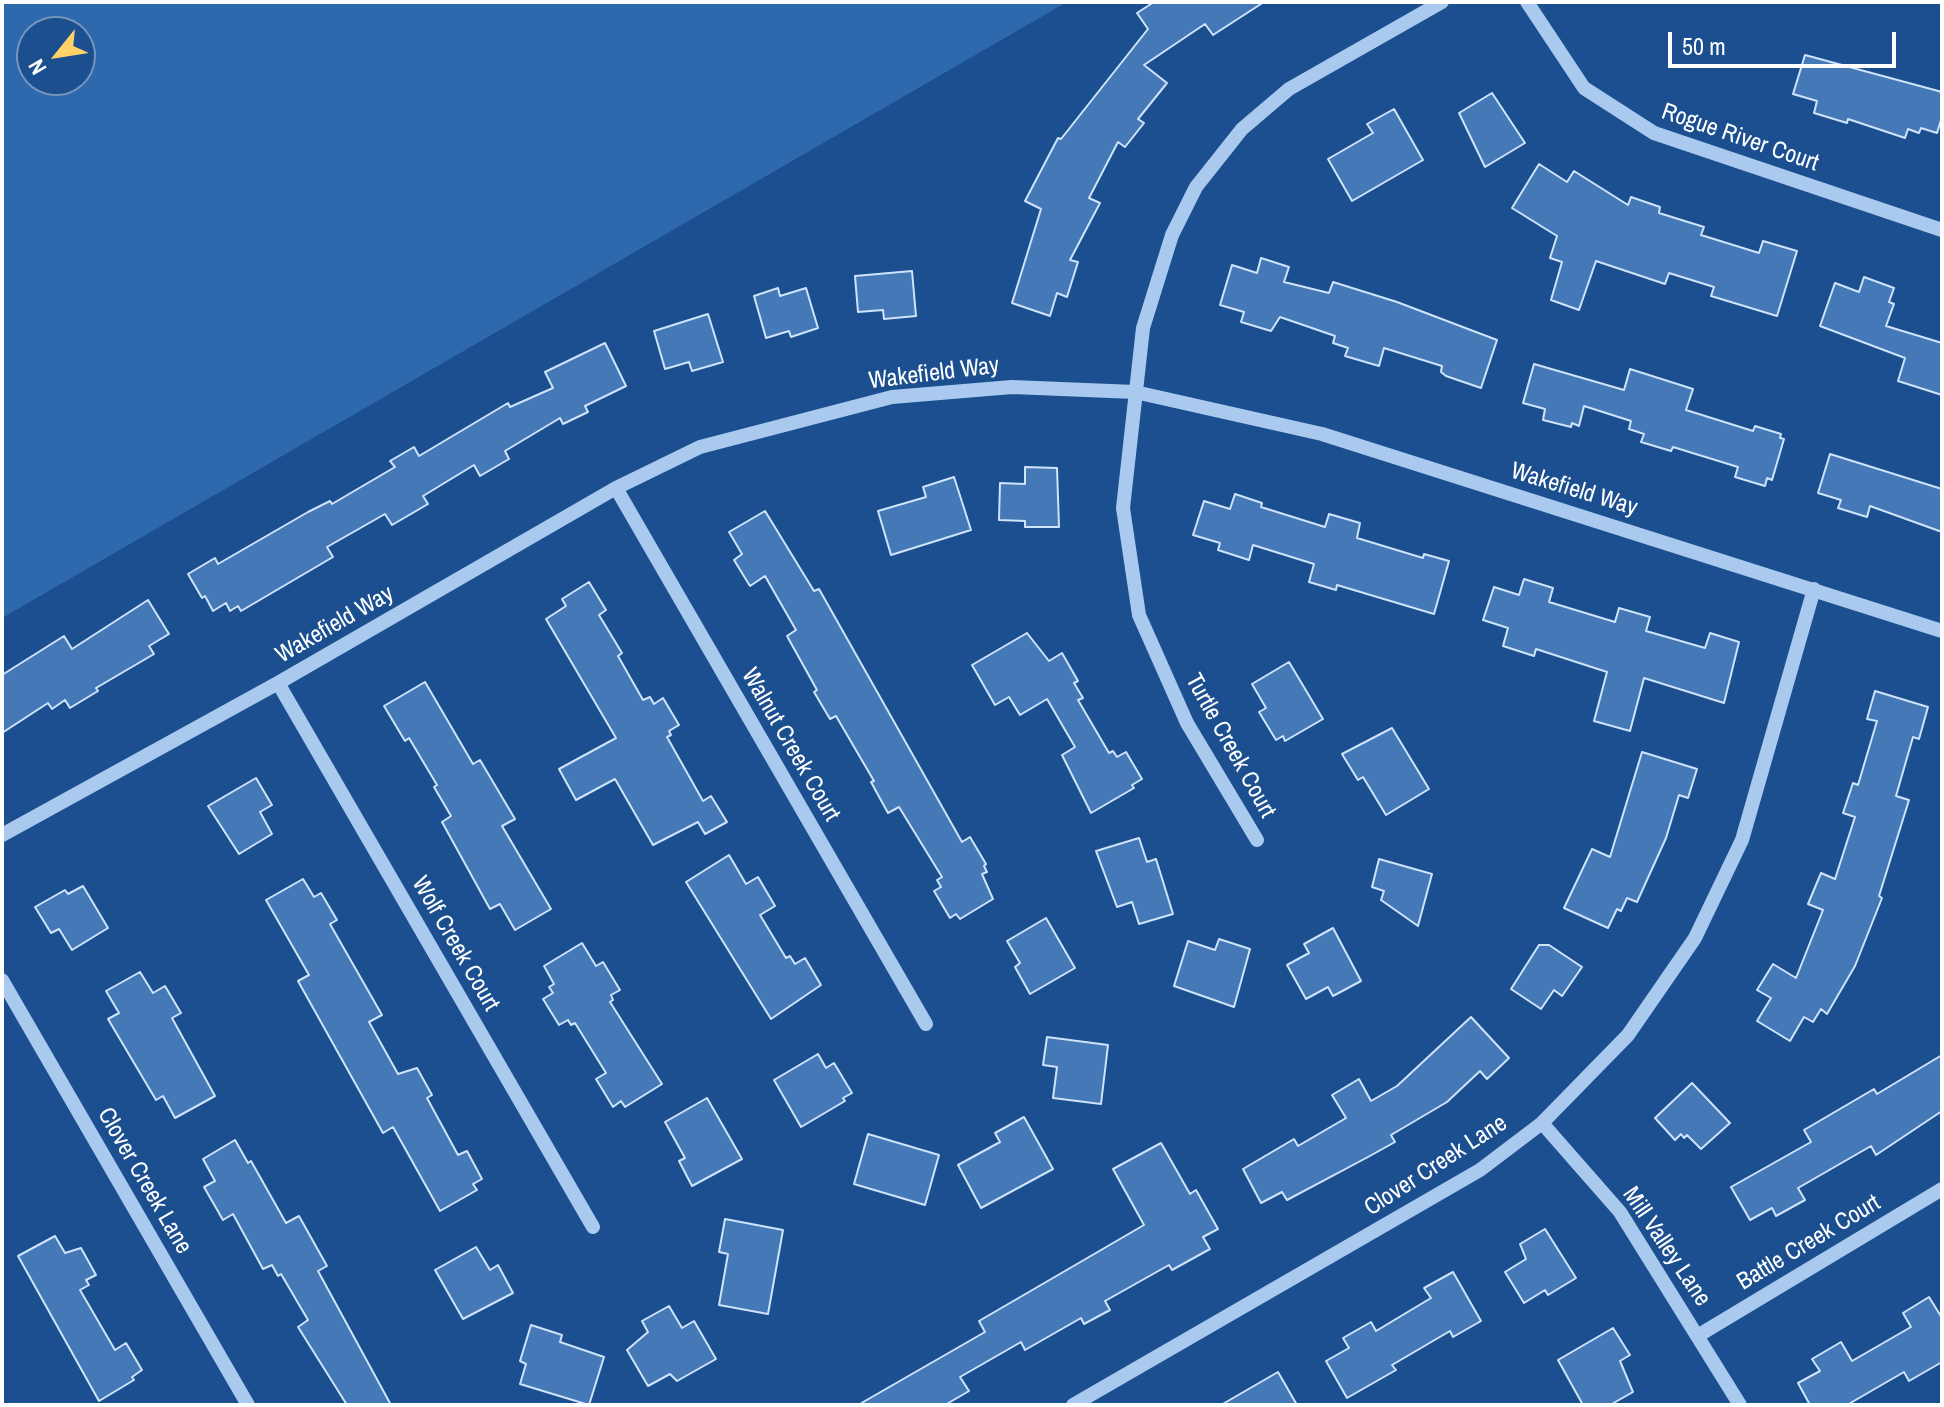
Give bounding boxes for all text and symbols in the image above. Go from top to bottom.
north arrow [16,16,96,96]
scale bar [1672,16,1900,66]
text: 50 m [1682,30,1726,62]
text: N [21,54,53,80]
street label: Rogue River Court [1658,98,1822,178]
street label: Wakefield Way [867,352,1001,396]
street label: Wakefield Way [1507,457,1641,523]
street label: Wakefield Way [271,580,399,670]
street label: Walnut Creek Court [735,663,845,827]
street label: Turtle Creek Court [1179,669,1281,823]
street label: Wolf Creek Court [405,872,505,1016]
street label: Clover Creek Lane [91,1103,197,1259]
street label: Clover Creek Lane [1359,1109,1513,1223]
street label: Mill Valley Lane [1616,1182,1716,1312]
street label: Battle Creek Court [1732,1189,1886,1297]

